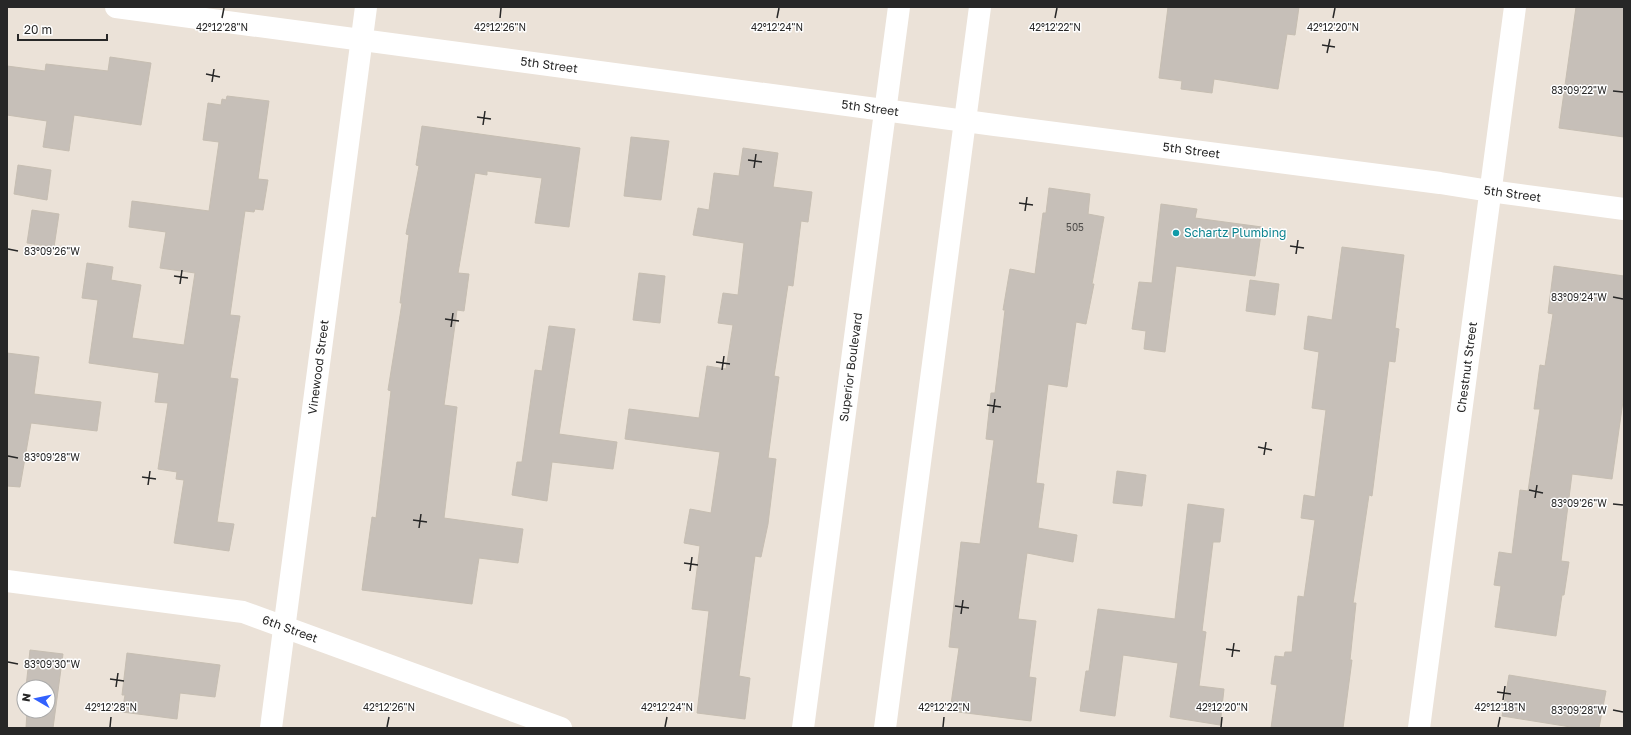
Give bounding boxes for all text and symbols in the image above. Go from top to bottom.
scale bar [18,16,107,42]
text: 42°12'28"N [196,21,248,33]
text: 42°12'26"N [474,21,526,33]
text: 42°12'24"N [751,21,803,33]
text: 42°12'22"N [1029,21,1081,33]
text: 42°12'20"N [1307,21,1359,33]
text: 20 m [24,22,52,37]
street label: 5th Street [520,53,579,76]
text: 83°09'22"W [1551,84,1607,96]
street label: 5th Street [841,96,900,119]
street label: 5th Street [1162,139,1221,161]
street label: 5th Street [1483,182,1542,205]
house number: 505 [1066,221,1084,233]
place label: Schartz Plumbing [1184,225,1286,240]
marker: Schartz Plumbing [1171,228,1181,238]
text: 83°09'26"W [24,245,80,257]
text: 83°09'24"W [1551,291,1607,303]
street label: Superior Boulevard [836,312,865,423]
street label: Vinewood Street [304,319,332,415]
street label: Chestnut Street [1453,320,1480,414]
text: 83°09'28"W [24,451,80,463]
text: 83°09'26"W [1551,497,1607,509]
street label: 6th Street [260,612,320,646]
text: 83°09'30"W [24,658,80,670]
north arrow [16,679,56,719]
text: N [19,692,33,703]
text: 42°12'28"N [85,701,137,713]
text: 42°12'26"N [363,701,415,713]
text: 42°12'24"N [641,701,693,713]
text: 42°12'22"N [918,701,970,713]
text: 42°12'20"N [1196,701,1248,713]
text: 42°12'18"N [1474,701,1526,713]
text: 83°09'28"W [1551,704,1607,716]

